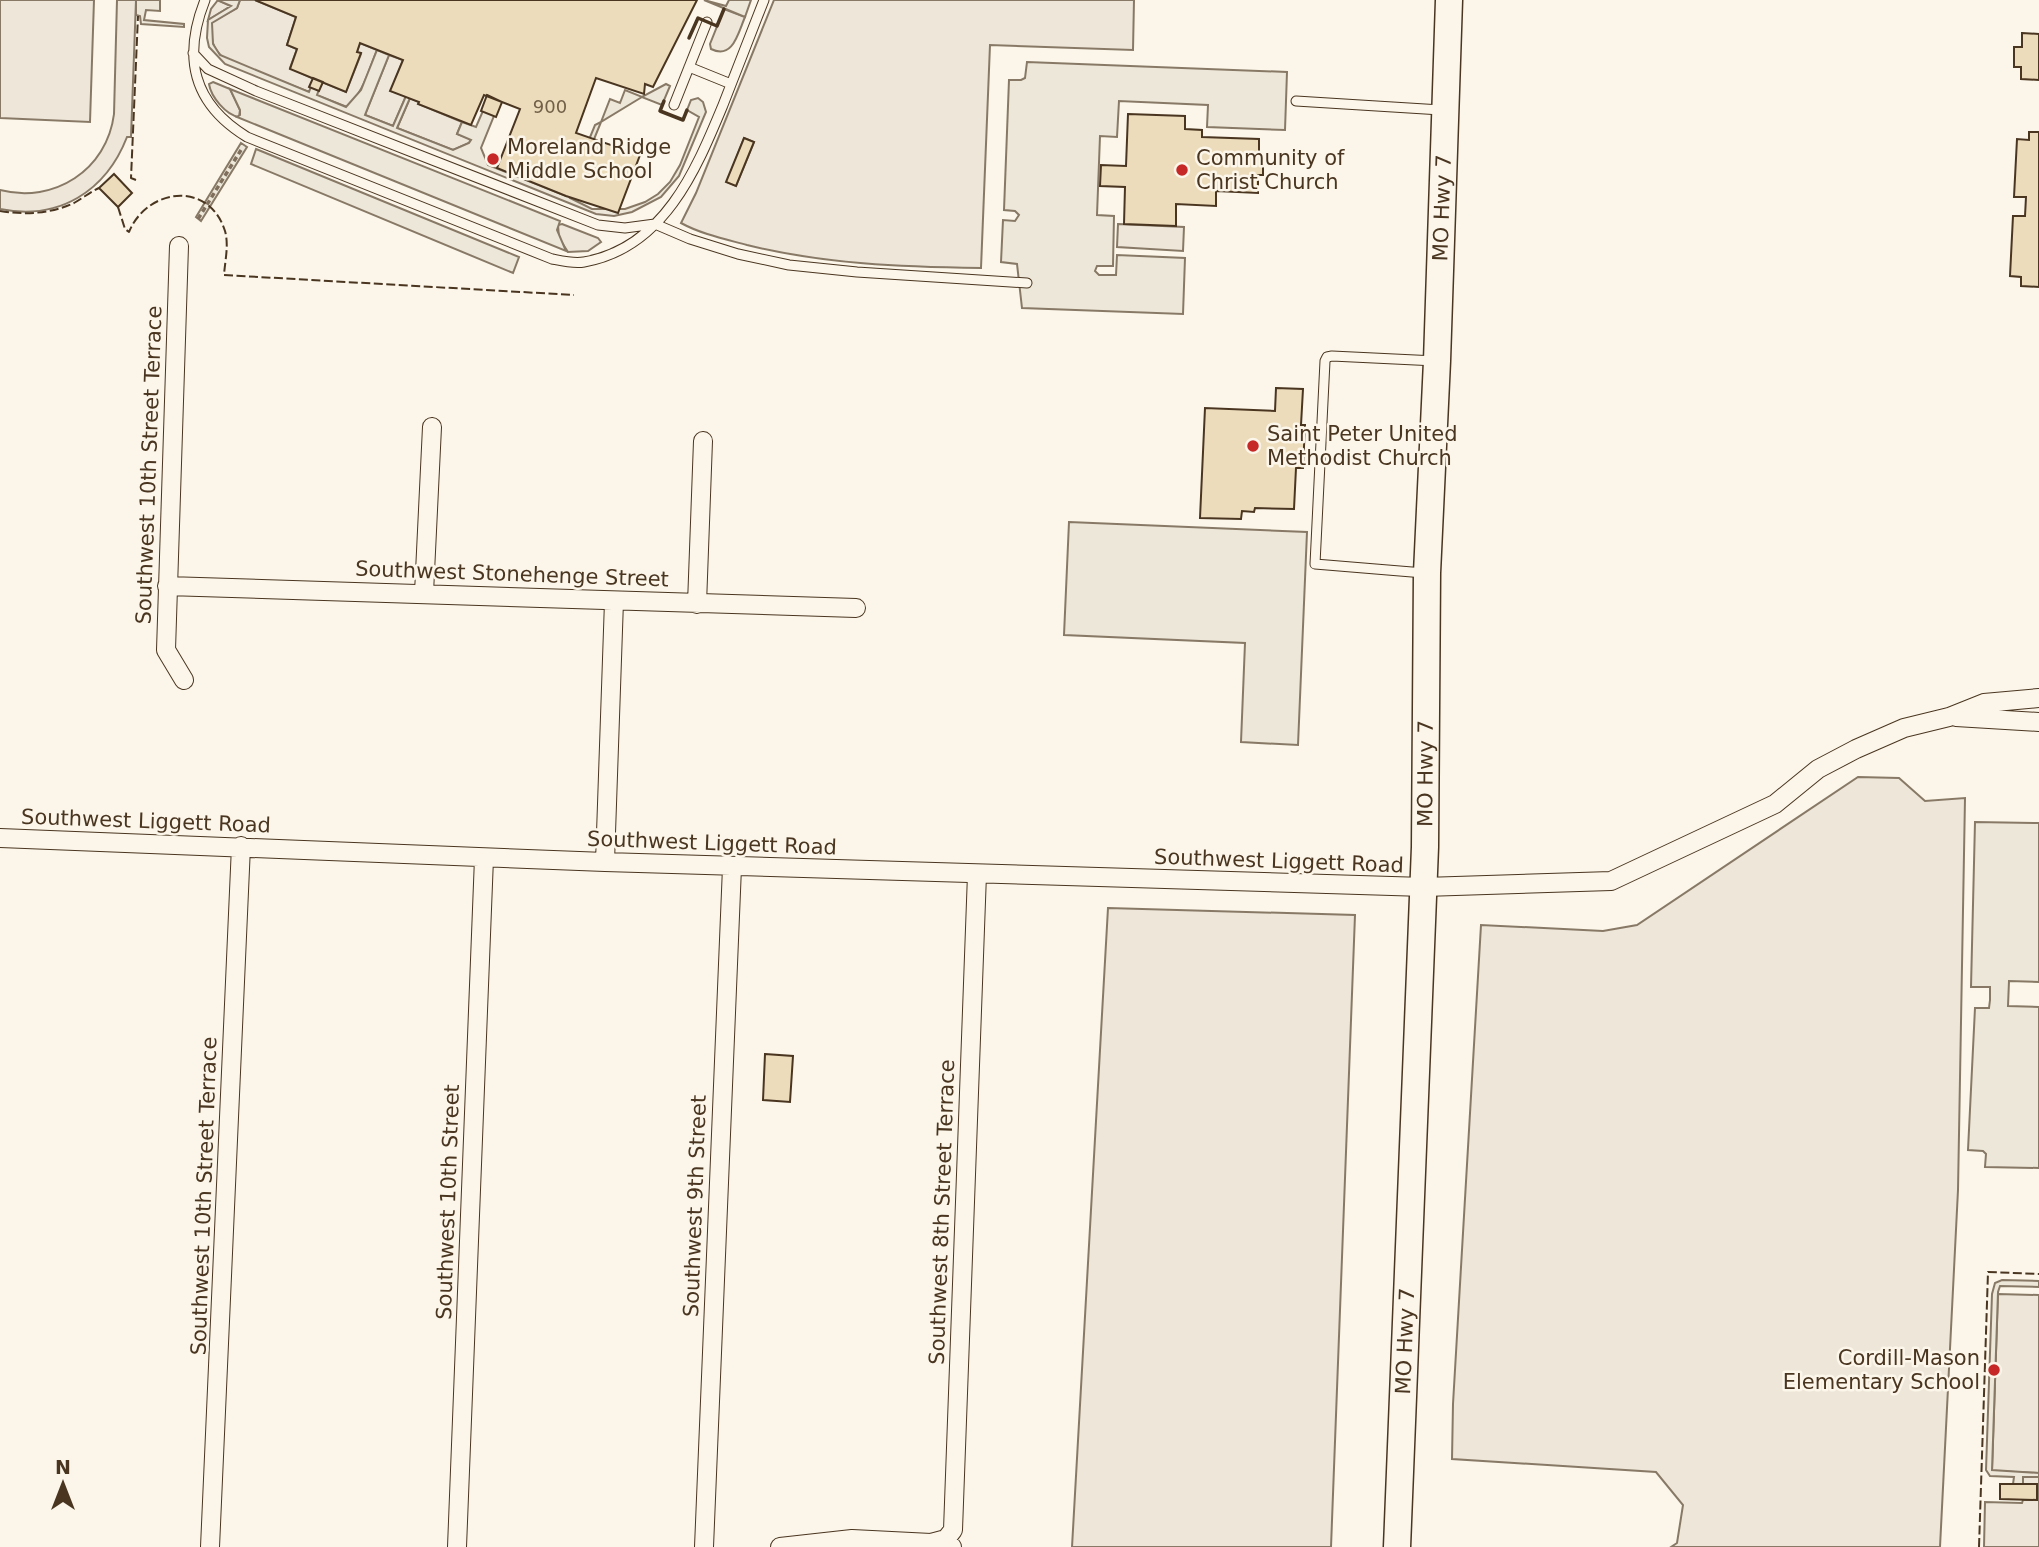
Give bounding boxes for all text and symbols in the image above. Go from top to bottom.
house number: 900 [533,96,567,117]
place label: Moreland Ridge Middle School [507,135,671,183]
place label: Community of Christ Church [1196,146,1345,194]
marker: Moreland Ridge Middle School [485,151,501,167]
street label: MO Hwy 7 [1428,154,1456,262]
marker: Community of Christ Church [1174,162,1190,178]
street label: Southwest 10th Street Terrace [131,305,167,625]
place label: Saint Peter United Methodist Church [1267,422,1458,470]
marker: Saint Peter United Methodist Church [1245,438,1261,454]
street label: Southwest Stonehenge Street [355,557,669,591]
street label: MO Hwy 7 [1413,720,1438,827]
street label: Southwest Liggett Road [21,805,271,837]
street label: Southwest Liggett Road [587,827,837,859]
street label: Southwest Liggett Road [1154,845,1404,877]
street label: Southwest 10th Street Terrace [186,1036,222,1356]
street label: Southwest 8th Street Terrace [925,1059,959,1365]
street label: Southwest 10th Street [432,1084,464,1320]
street label: Southwest 9th Street [679,1094,711,1318]
street label: MO Hwy 7 [1391,1287,1419,1395]
place label: Cordill-Mason Elementary School [1783,1346,1980,1394]
marker: Cordill-Mason Elementary School [1986,1362,2002,1378]
north arrow [28,1449,98,1519]
text: N [55,1456,71,1478]

